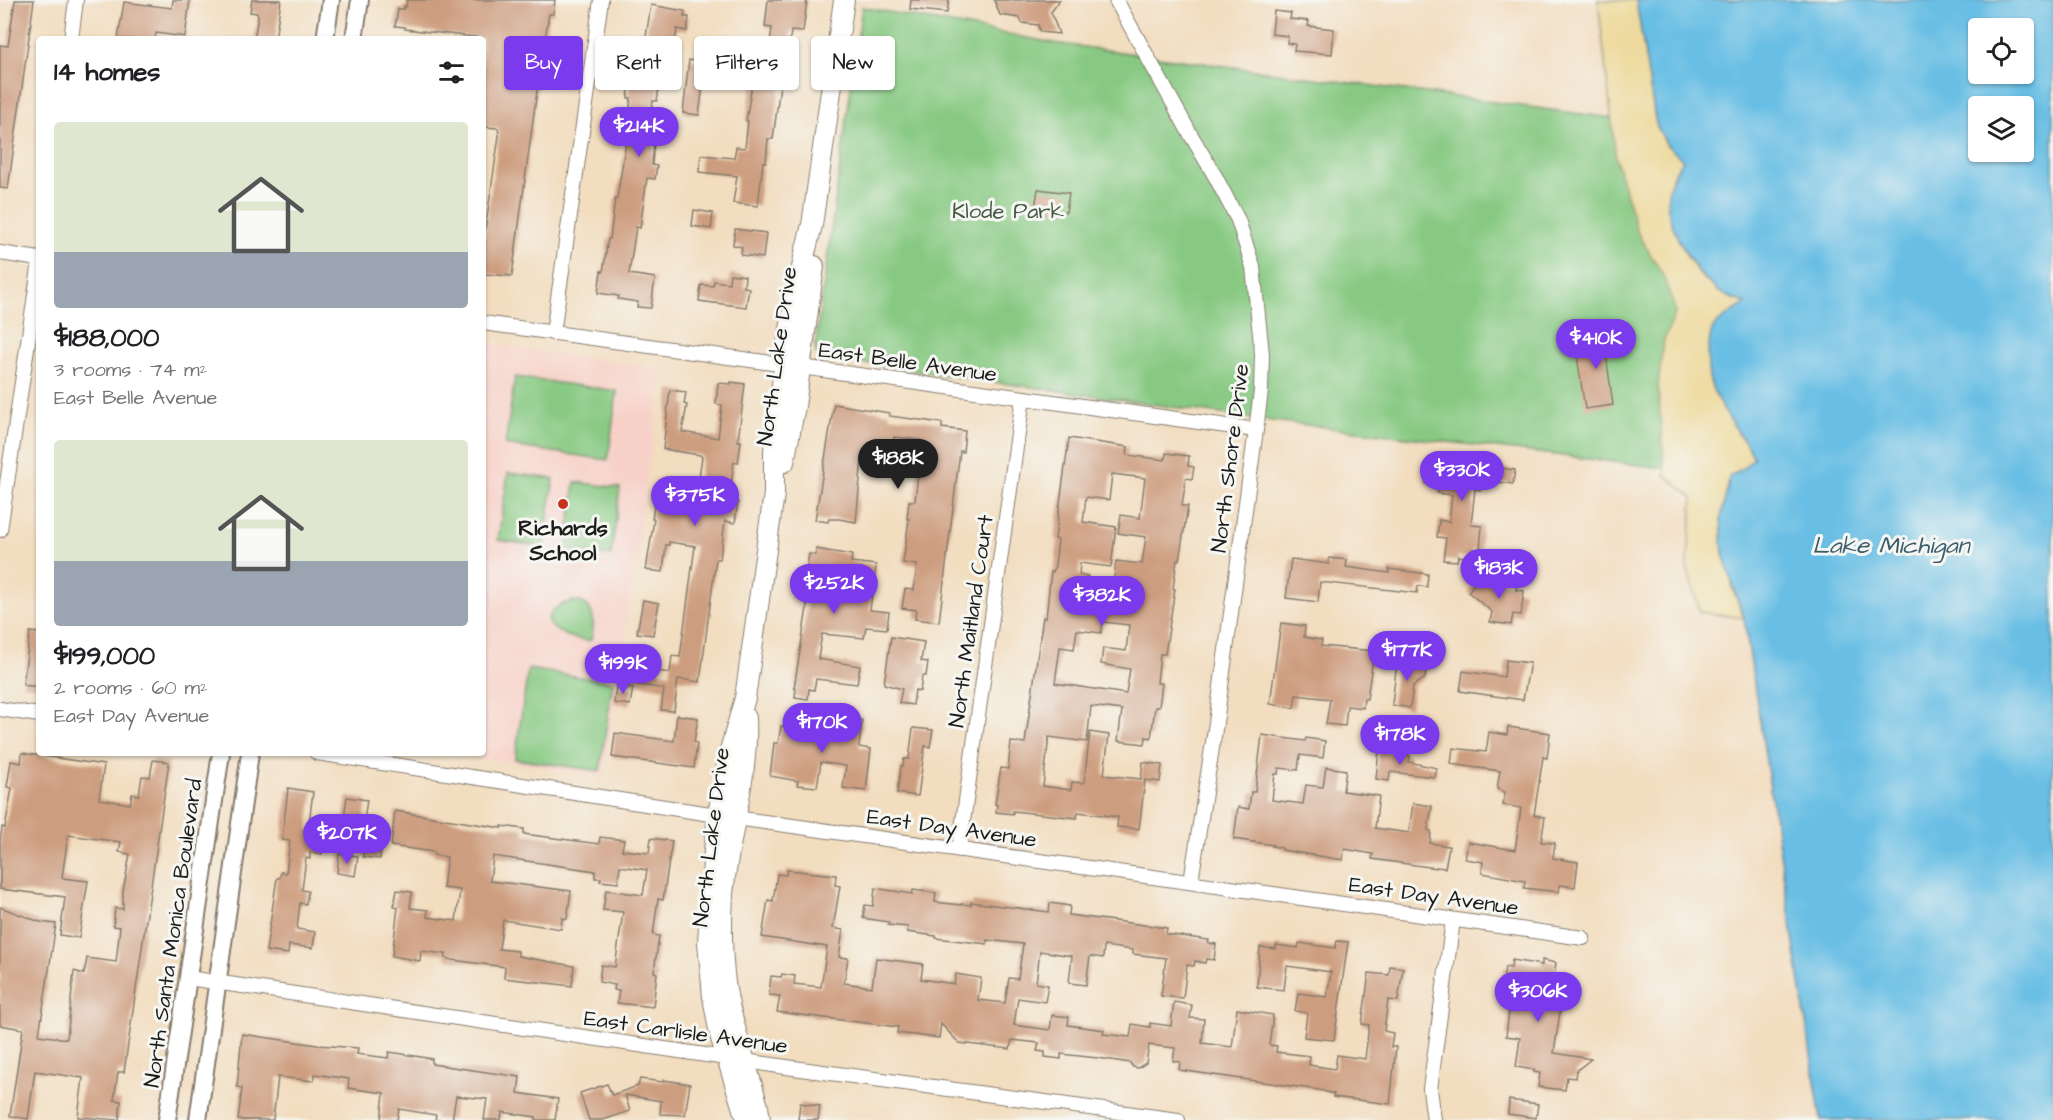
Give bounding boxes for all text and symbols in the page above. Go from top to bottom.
map controls [1968,18,2034,162]
button: locate [1968,18,2034,84]
chip: Buy [504,36,583,90]
chip: Rent [595,36,682,90]
chip: Filters [694,36,799,90]
chip: New [811,36,895,90]
text: 14 homes [54,54,160,90]
icon: filters [435,56,468,89]
button: layers [1968,96,2034,162]
pin: $214K [597,107,681,158]
text: $214K [614,112,664,140]
icon: home [207,161,315,269]
park label: Klode Park [952,196,1064,227]
street label: North Lake Drive [750,265,805,448]
pin: $410K [1554,319,1638,370]
text: $188,000 [54,320,159,356]
text: $410K [1570,324,1622,352]
street label: East Belle Avenue [817,335,999,390]
text: 3 rooms · 74 m² [54,356,207,384]
street label: North Shore Drive [1204,362,1257,554]
text: East Belle Avenue [54,384,217,412]
pin: $188K [856,439,940,490]
text: $188K [872,444,924,472]
pin: $330K [1420,451,1504,502]
text: $330K [1434,456,1490,484]
pin: $375K [653,476,737,527]
icon: home [207,479,315,587]
text: $375K [665,481,725,509]
marker: Richards School [556,497,570,511]
place label: Richards School [518,513,608,569]
street label: North Maitland Court [941,513,1002,730]
water label: Lake Michigan [1813,529,1971,564]
pin: $183K [1457,549,1541,600]
text: $183K [1475,554,1523,582]
pin: $252K [792,564,876,615]
text: $252K [804,569,864,597]
pin: $382K [1060,576,1144,627]
text: $382K [1073,581,1131,609]
pin: $177K [1365,631,1449,682]
text: $177K [1382,636,1432,664]
text: $199,000 [54,638,155,674]
pin: $199K [581,644,665,695]
text: $199K [599,649,647,677]
text: 2 rooms · 60 m² [54,674,208,702]
text: East Day Avenue [54,702,209,730]
pin: $170K [780,703,864,754]
text: $170K [797,708,847,736]
pin: $178K [1358,715,1442,766]
text: $178K [1374,720,1426,748]
street label: North Lake Drive [685,746,738,929]
street label: North Santa Monica Boulevard [136,777,211,1090]
street label: East Day Avenue [865,801,1039,857]
pin: $207K [305,814,389,865]
text: $207K [317,819,377,847]
street label: East Day Avenue [1347,869,1521,925]
pin: $306K [1496,972,1580,1023]
text: $306K [1509,977,1567,1005]
street label: East Carlisle Avenue [582,1003,790,1062]

